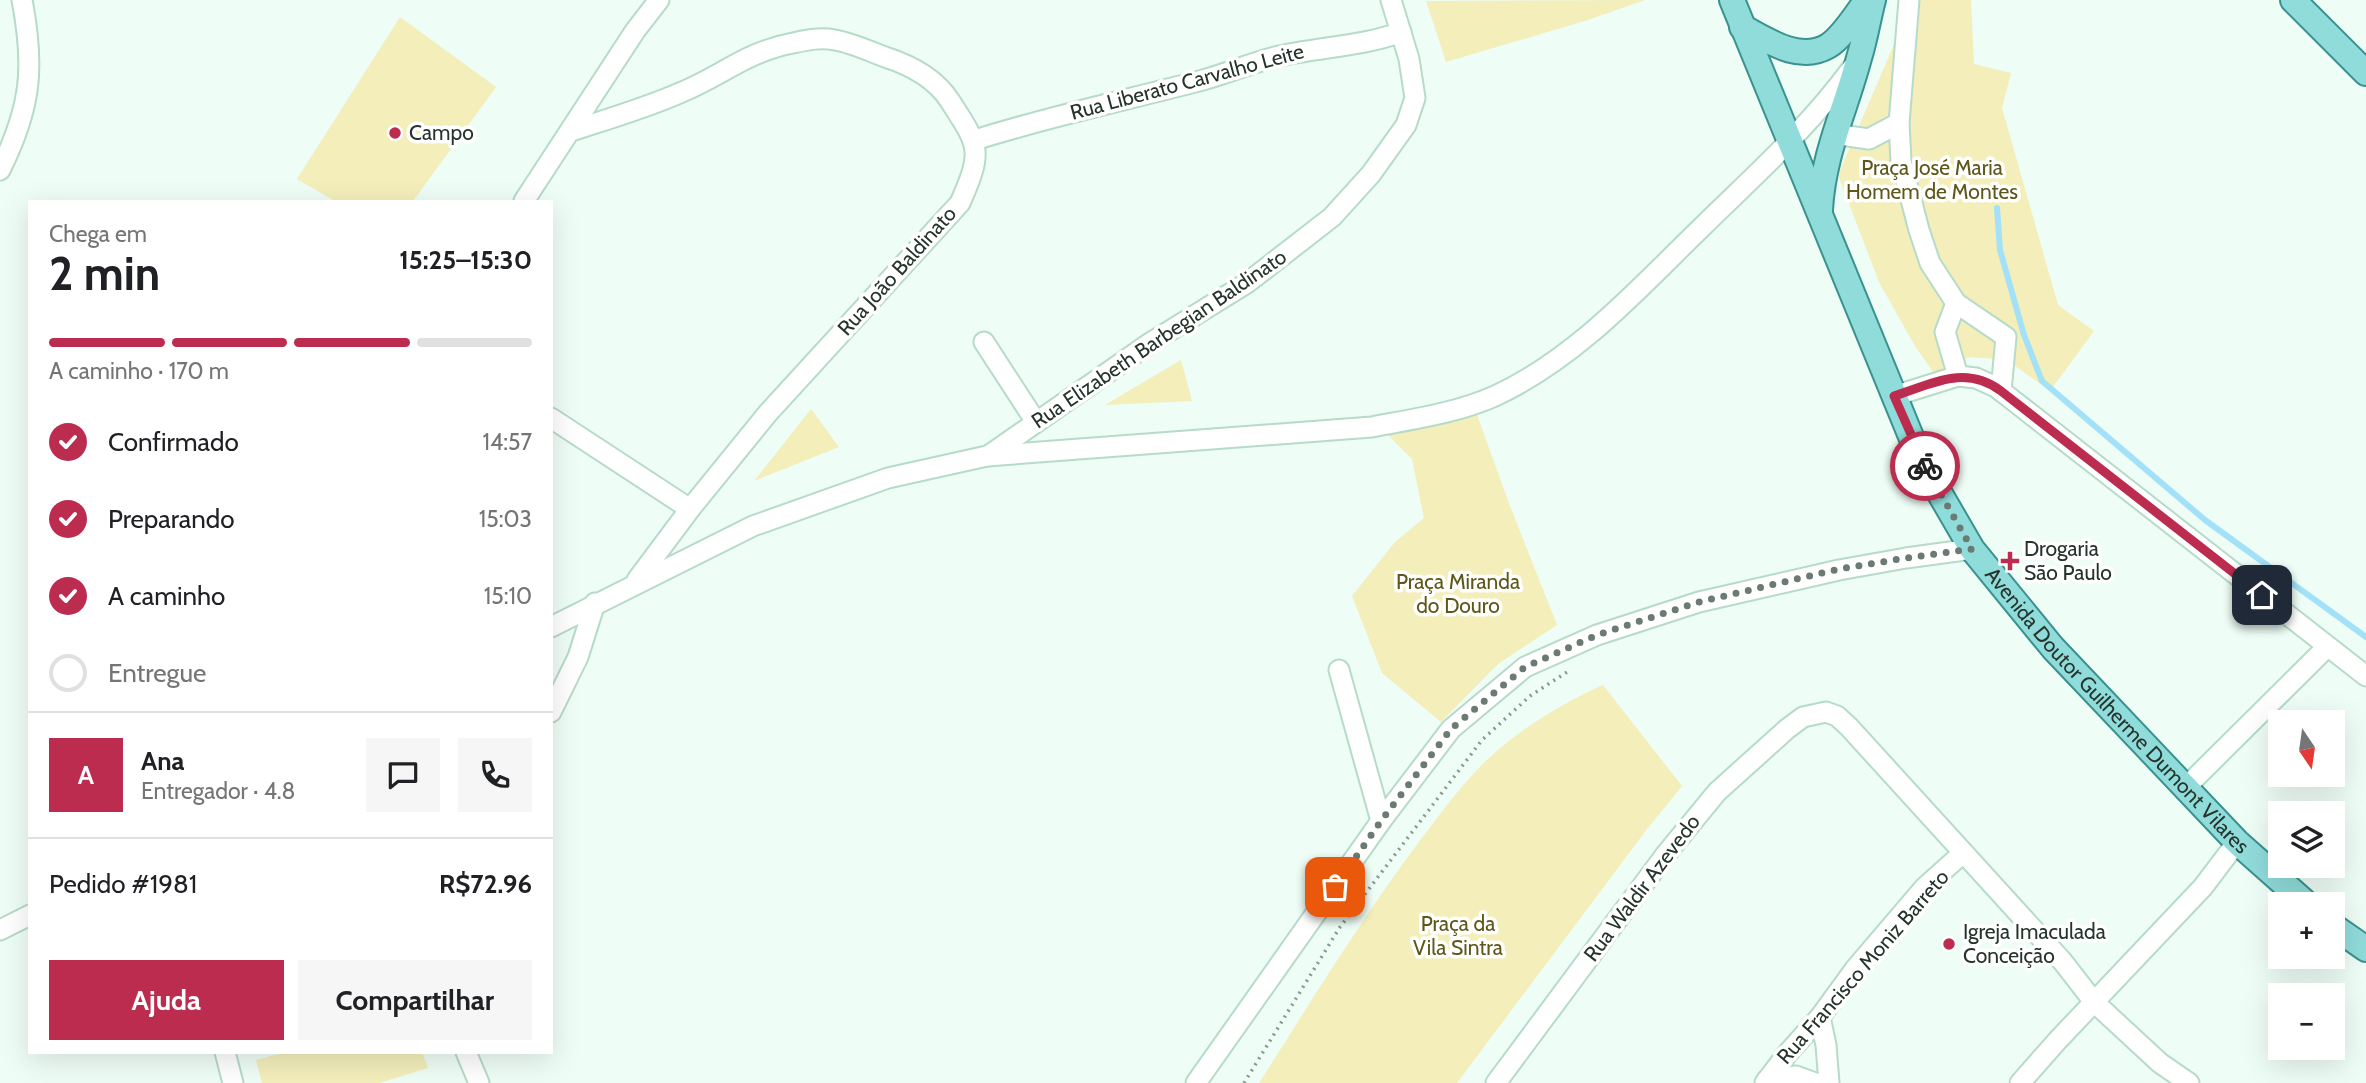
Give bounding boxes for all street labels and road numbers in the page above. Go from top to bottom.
street label: Rua Liberato Carvalho Leite [1067,38,1307,125]
street label: Rua João Baldinato [832,201,961,340]
street label: Rua Elizabeth Barbegian Baldinato [1027,244,1291,433]
street label: Avenida Doutor Guilherme Dumont Vilares [1980,562,2254,859]
street label: Rua Waldir Azevedo [1578,809,1705,966]
street label: Rua Francisco Moniz Barreto [1772,865,1954,1069]

